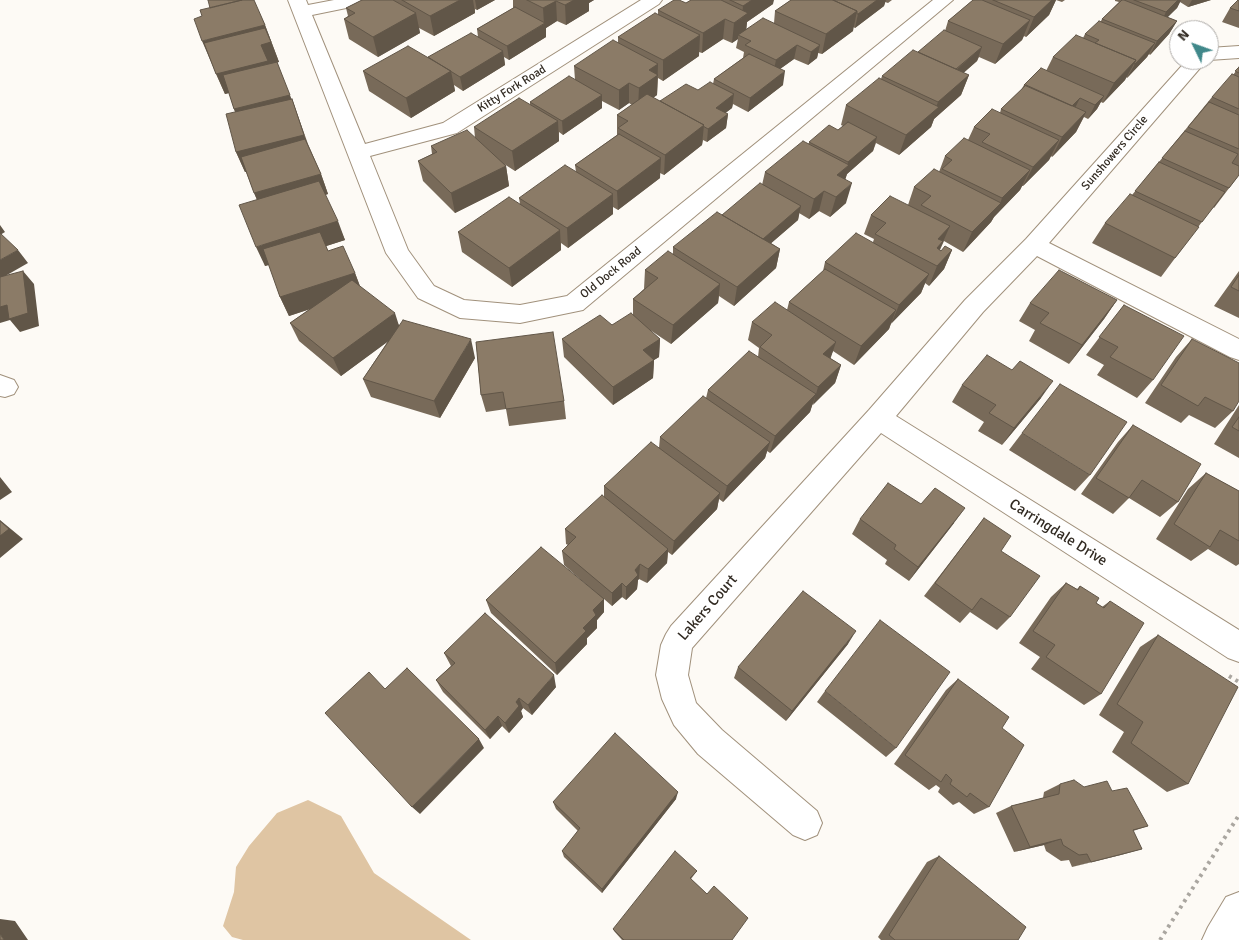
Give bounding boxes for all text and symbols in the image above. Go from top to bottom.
north arrow [1169,20,1219,70]
text: N [1174,26,1193,45]
street label: Kitty Fork Road [475,62,549,116]
street label: Sunshowers Circle [1079,113,1151,193]
street label: Old Dock Road [578,244,644,302]
street label: Carringdale Drive [1006,496,1110,570]
street label: Lakers Court [674,571,742,645]

